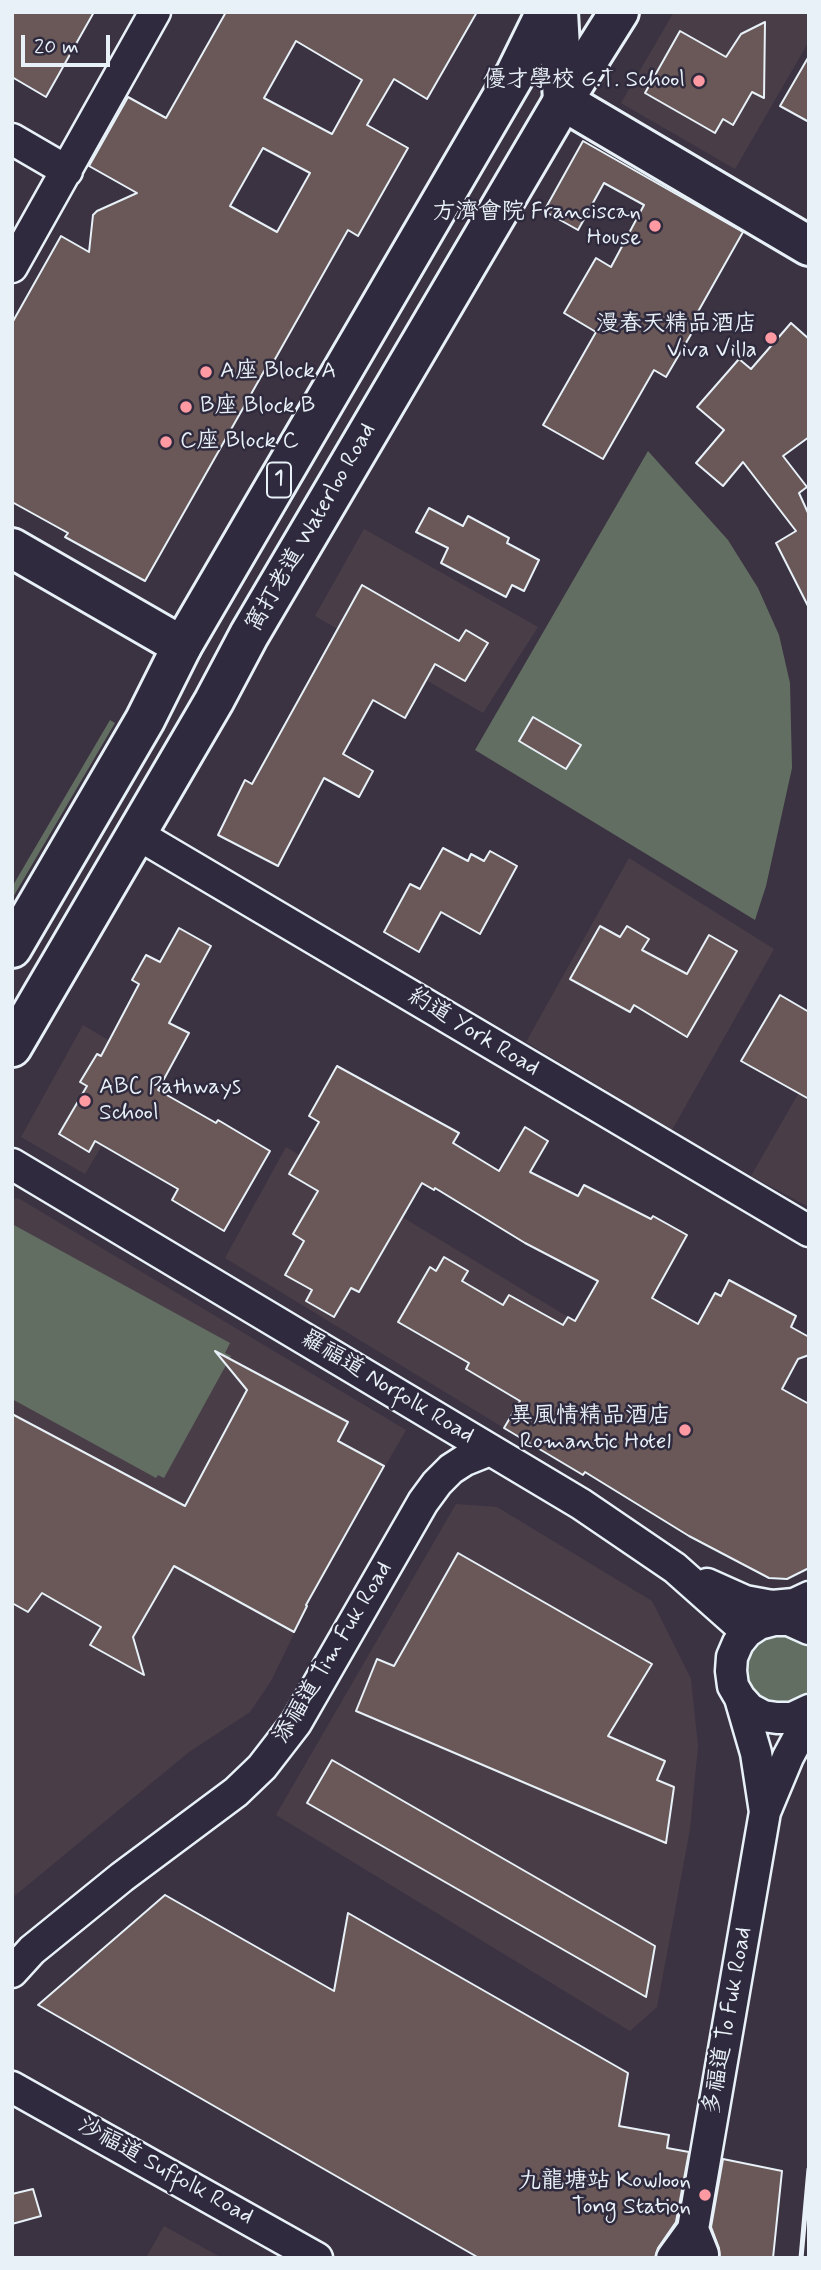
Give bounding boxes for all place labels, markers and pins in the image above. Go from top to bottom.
place label: 優才學校 G.T. School [483,67,685,95]
marker: 優才學校 G.T. School [691,73,707,89]
place label: 方濟會院 Franciscan House [433,199,641,253]
marker: 方濟會院 Franciscan House [647,218,663,234]
place label: 漫春天精品酒店 Viva Villa [596,311,757,365]
marker: 漫春天精品酒店 Viva Villa [763,330,779,346]
place label: A座 Block A [220,358,336,386]
marker: A座 Block A [198,364,214,380]
place label: B座 Block B [200,393,315,421]
marker: B座 Block B [178,399,194,415]
place label: C座 Block C [180,428,299,456]
marker: C座 Block C [158,434,174,450]
place label: ABC Pathways School [99,1074,241,1128]
marker: ABC Pathways School [77,1093,93,1109]
place label: 異風情精品酒店 Romantic Hotel [510,1403,671,1457]
marker: 異風情精品酒店 Romantic Hotel [677,1422,693,1438]
place label: 九龍塘站 Kowloon Tong Station [518,2168,691,2222]
marker: 九龍塘站 Kowloon Tong Station [697,2187,713,2203]

